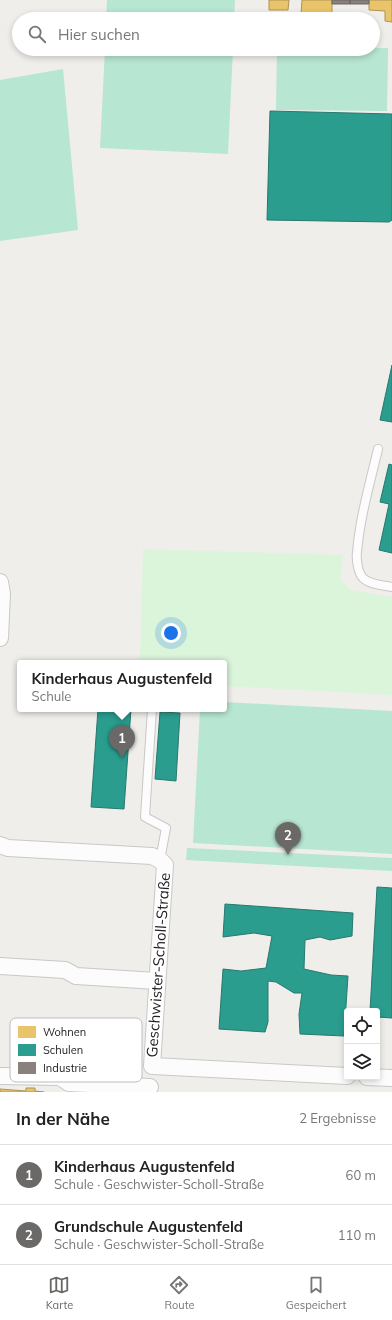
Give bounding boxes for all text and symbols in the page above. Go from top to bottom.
search box [12,12,380,56]
icon: search [26,23,48,45]
text: Hier suchen [58,25,140,44]
your location [161,623,181,643]
popup [17,660,227,712]
text: Kinderhaus Augustenfeld [32,669,212,688]
text: Schule [32,688,71,704]
pin: 1 [109,725,135,758]
pin: 2 [275,822,301,855]
street label: Geschwister-Scholl-Straße [142,872,174,1058]
map controls [344,1008,380,1080]
button: locate [344,1008,380,1044]
legend [10,1018,142,1082]
text: Wohnen [43,1025,86,1039]
text: Schulen [43,1043,83,1057]
button: layers [344,1044,380,1080]
text: Industrie [43,1061,87,1075]
text: In der Nähe [16,1108,110,1129]
text: 2 Ergebnisse [299,1110,376,1126]
text: Kinderhaus Augustenfeld [54,1157,235,1176]
text: 1 [25,1167,33,1183]
text: 60 m [346,1167,376,1183]
text: Schule · Geschwister-Scholl-Straße [54,1176,264,1192]
text: Grundschule Augustenfeld [54,1217,243,1236]
text: 2 [25,1227,33,1243]
text: 110 m [338,1227,376,1243]
text: Schule · Geschwister-Scholl-Straße [54,1236,264,1252]
tab: Karte [46,1274,73,1312]
tab: Route [165,1274,194,1312]
tab: Gespeichert [286,1274,346,1312]

